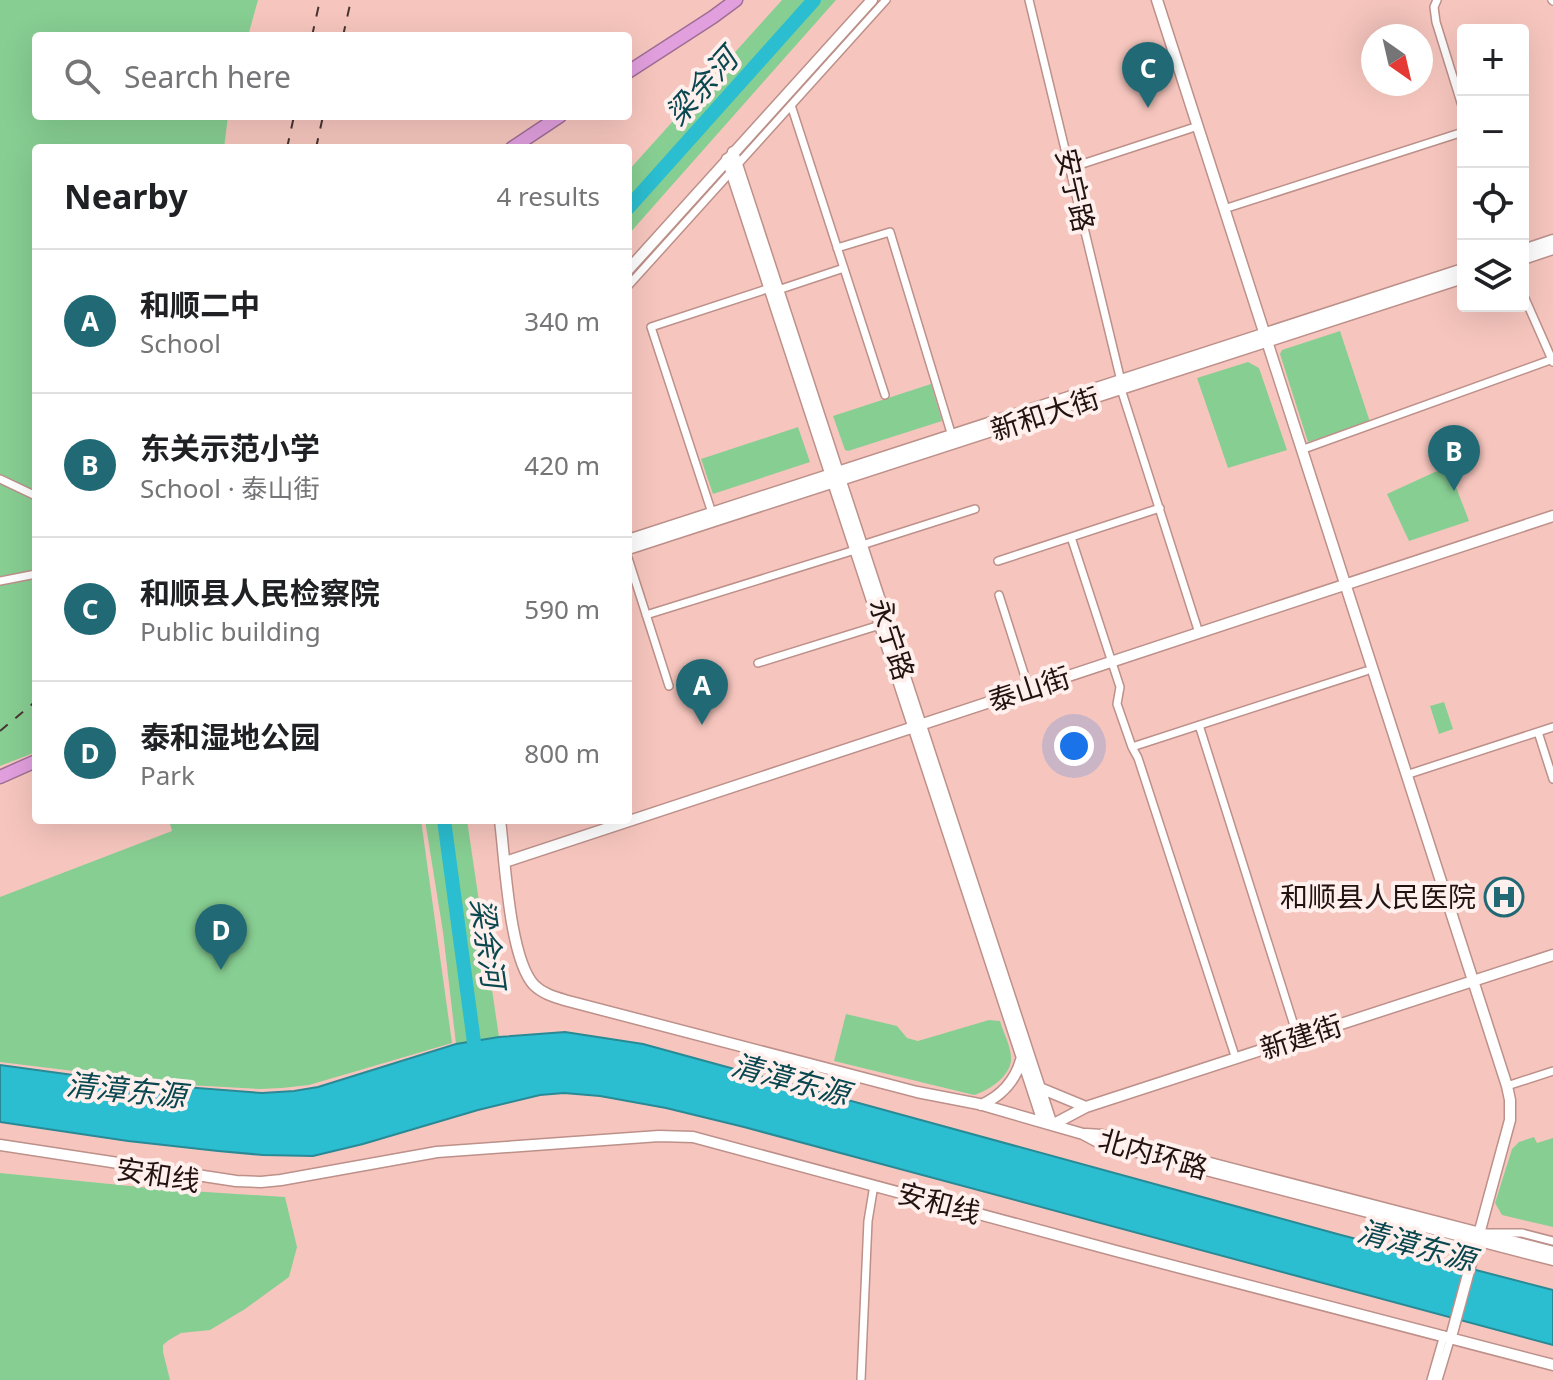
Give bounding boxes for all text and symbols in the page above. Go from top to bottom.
north arrow [1361,24,1433,96]
map controls [1457,24,1529,312]
button: + [1457,24,1529,96]
search box [32,32,632,120]
water label: 梁余河 [656,35,750,133]
pin: C [1122,42,1174,108]
icon: search [60,54,104,98]
text: Search here [124,56,291,97]
button: − [1457,96,1529,168]
street label: 安宁路 [1048,145,1104,235]
button: locate [1457,168,1529,240]
text: Nearby [64,173,188,219]
text: 4 results [496,178,600,214]
button: layers [1457,240,1529,312]
text: 和顺二中 [140,284,260,325]
text: A [81,303,99,339]
text: 340 m [524,303,600,339]
text: School [140,325,221,361]
street label: 新和大街 [986,378,1104,448]
pin: B [1428,425,1480,491]
text: 东关示范小学 [140,427,320,468]
text: B [81,447,99,483]
text: 420 m [524,447,600,483]
text: School · 泰山街 [140,470,319,506]
text: 和顺县人民检察院 [140,572,380,613]
text: C [82,591,98,627]
text: 590 m [524,591,600,627]
street label: 永宁路 [862,593,924,685]
text: Public building [140,613,321,649]
street label: 泰山街 [983,657,1075,719]
pin: A [676,659,728,725]
text: 泰和湿地公园 [140,716,320,757]
your location [1054,726,1094,766]
text: D [80,735,100,771]
text: 800 m [524,735,600,771]
text: Park [140,757,195,793]
hospital icon: 和顺县人民医院 [1483,876,1525,918]
place label: 和顺县人民医院 [1280,877,1476,915]
water label: 梁余河 [462,895,516,995]
pin: D [195,904,247,970]
street label: 新建街 [1255,1005,1347,1067]
water label: 清漳东源 [727,1043,858,1115]
water label: 清漳东源 [64,1063,193,1117]
street label: 北内环路 [1094,1119,1212,1187]
street label: 安和线 [114,1149,203,1199]
street label: 安和线 [894,1173,985,1231]
water label: 清漳东源 [1353,1209,1484,1281]

